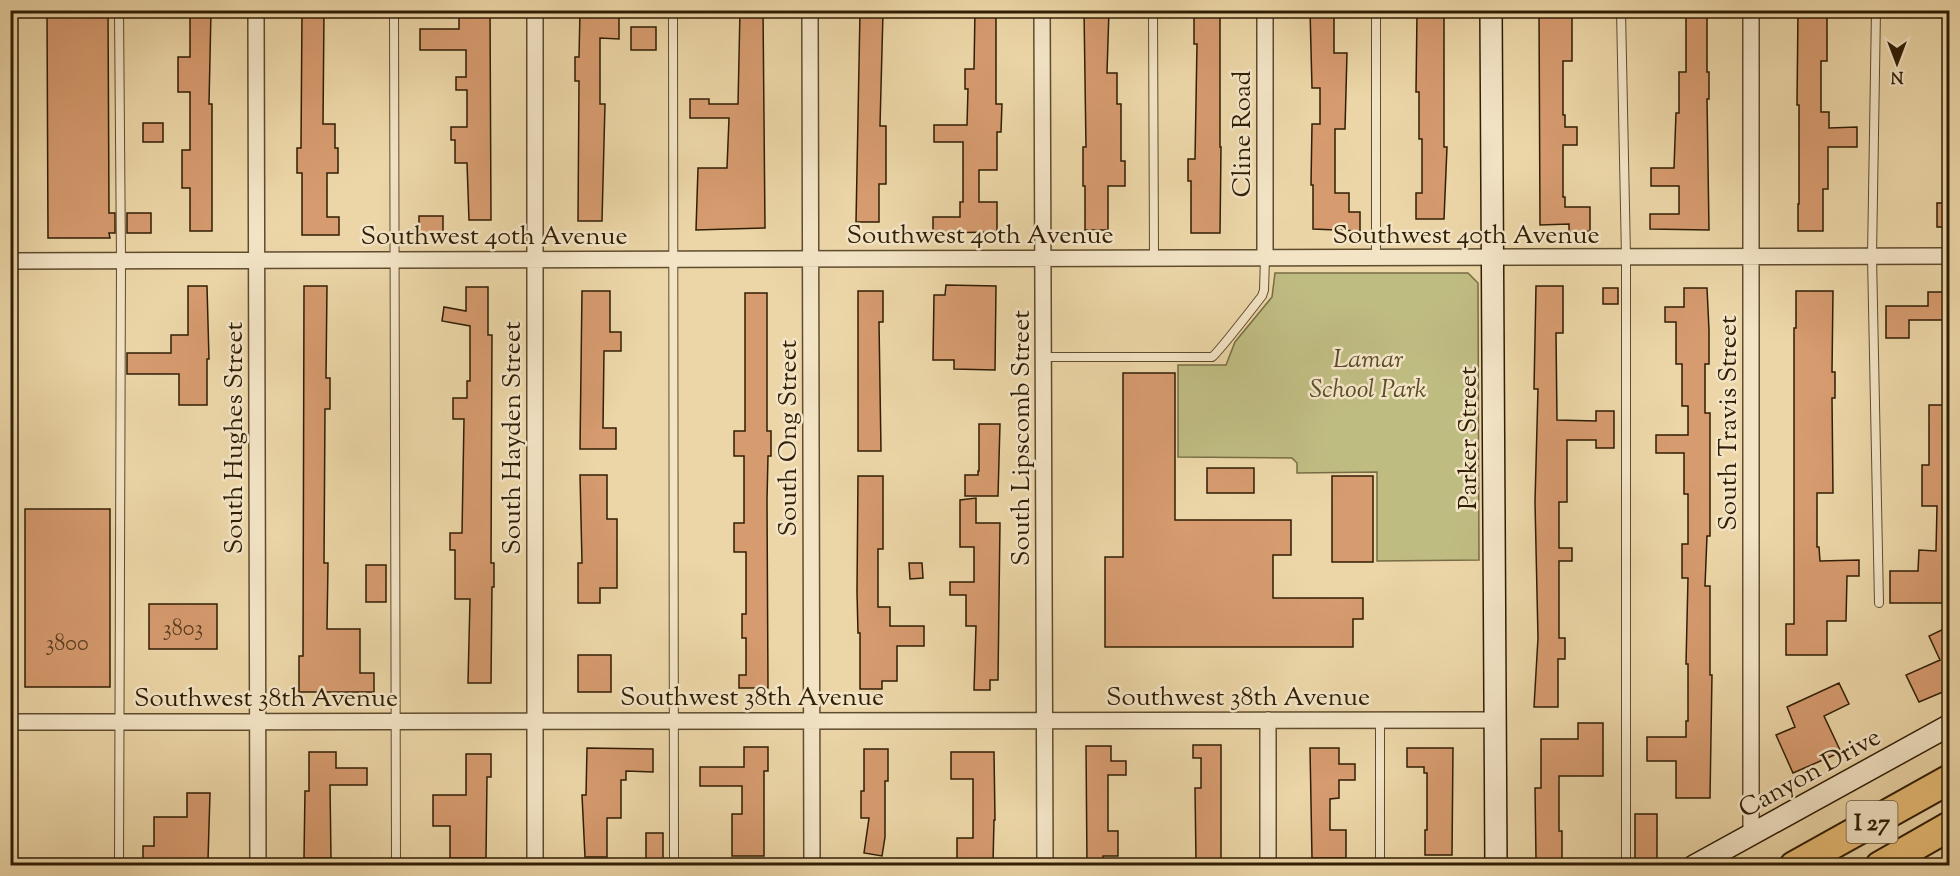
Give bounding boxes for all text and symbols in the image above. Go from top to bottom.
north arrow [1867,33,1927,93]
text: N [1890,64,1903,87]
street label: Cline Road [1225,70,1262,197]
street label: Southwest 40th Avenue [846,218,1114,255]
street label: Southwest 40th Avenue [1332,218,1600,255]
street label: Southwest 40th Avenue [360,219,628,256]
street label: South Lipscomb Street [1004,310,1041,566]
street label: South Travis Street [1711,315,1748,531]
street label: South Hayden Street [495,321,532,555]
street label: South Hughes Street [217,322,254,554]
street label: South Ong Street [771,339,808,537]
park label: Lamar School Park [1309,342,1427,409]
street label: Parker Street [1451,366,1488,510]
house number: 3803 [163,614,203,646]
house number: 3800 [45,629,89,661]
street label: Southwest 38th Avenue [620,680,884,717]
street label: Southwest 38th Avenue [1106,680,1370,717]
street label: Southwest 38th Avenue [134,681,398,718]
street label: Canyon Drive [1732,720,1888,829]
road number: I 27 [1846,801,1898,843]

